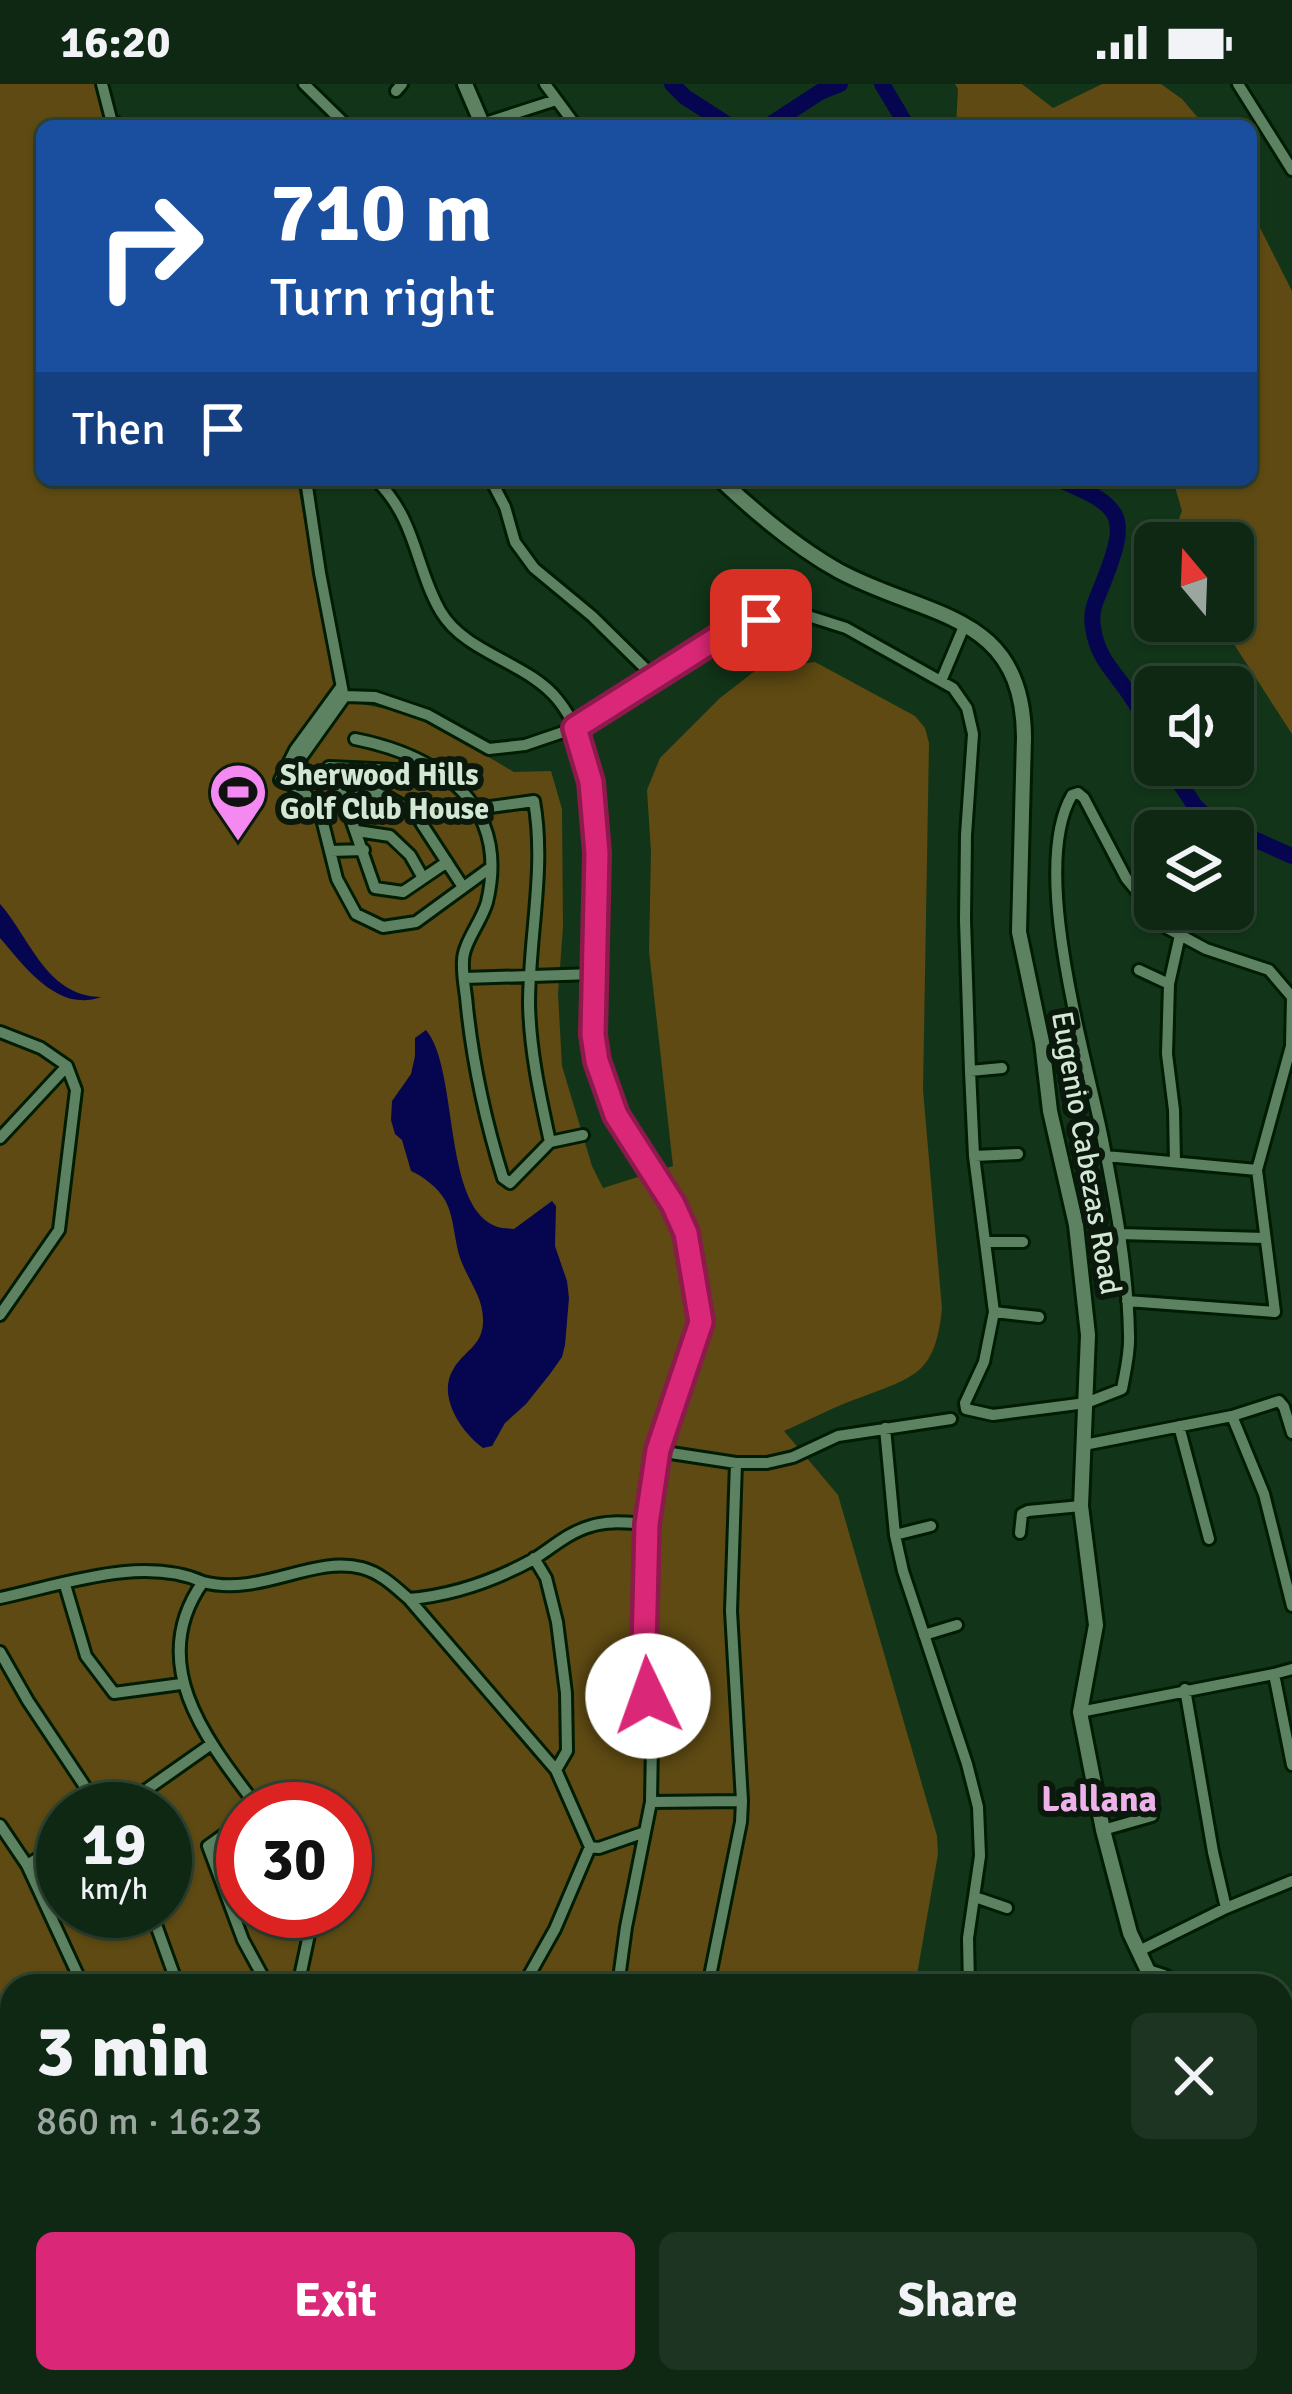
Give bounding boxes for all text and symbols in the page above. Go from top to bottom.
text: 16:20 [60,15,170,70]
text: 710 m [270,161,492,265]
icon: right [72,168,228,324]
text: Turn right [270,264,495,331]
icon: arrive [190,396,256,462]
text: Then [72,402,166,457]
north arrow [1134,522,1254,642]
map controls [1134,522,1254,930]
pin [710,569,812,671]
icon: arrive [728,587,794,653]
button: sound [1134,666,1254,786]
place label: Sherwood Hills Golf Club House [280,757,489,828]
sports icon: Sherwood Hills Golf Club House [207,761,269,843]
button: layers [1134,810,1254,930]
street label: Eugenio Cabezas Road [1043,1008,1129,1298]
position arrow [585,1633,711,1759]
district label: Lallana [1041,1777,1157,1822]
speed limit sign: 30 [216,1782,372,1938]
text: 19 [82,1808,146,1882]
text: km/h [80,1871,148,1908]
text: 3 min [36,2007,210,2096]
button: close [1131,2013,1257,2139]
text: 860 m · 16:23 [36,2097,263,2145]
button: Exit [36,2232,635,2370]
button: Share [659,2232,1257,2370]

